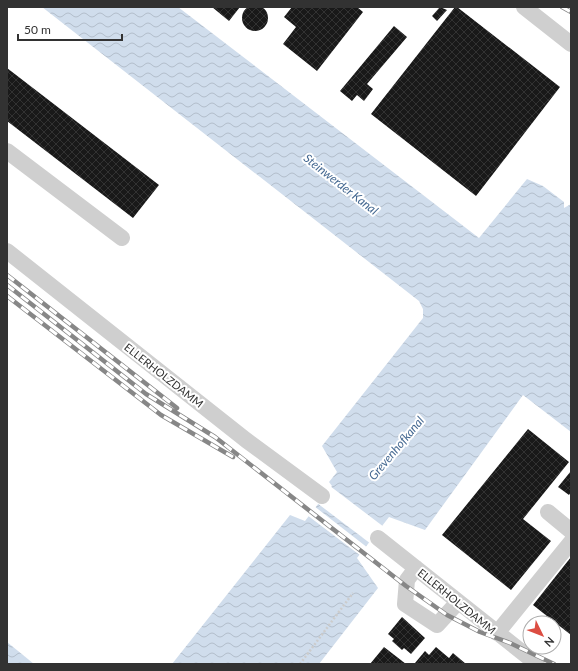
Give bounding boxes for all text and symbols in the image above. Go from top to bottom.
scale bar [18,16,122,42]
text: 50 m [24,22,51,37]
water label: Steinwerder Kanal [301,150,381,218]
street label: ELLERHOLZDAMM [122,340,206,410]
water label: Grevenhofkanal [365,413,427,483]
street label: ELLERHOLZDAMM [415,566,499,636]
north arrow [522,615,562,655]
text: N [542,635,557,650]

